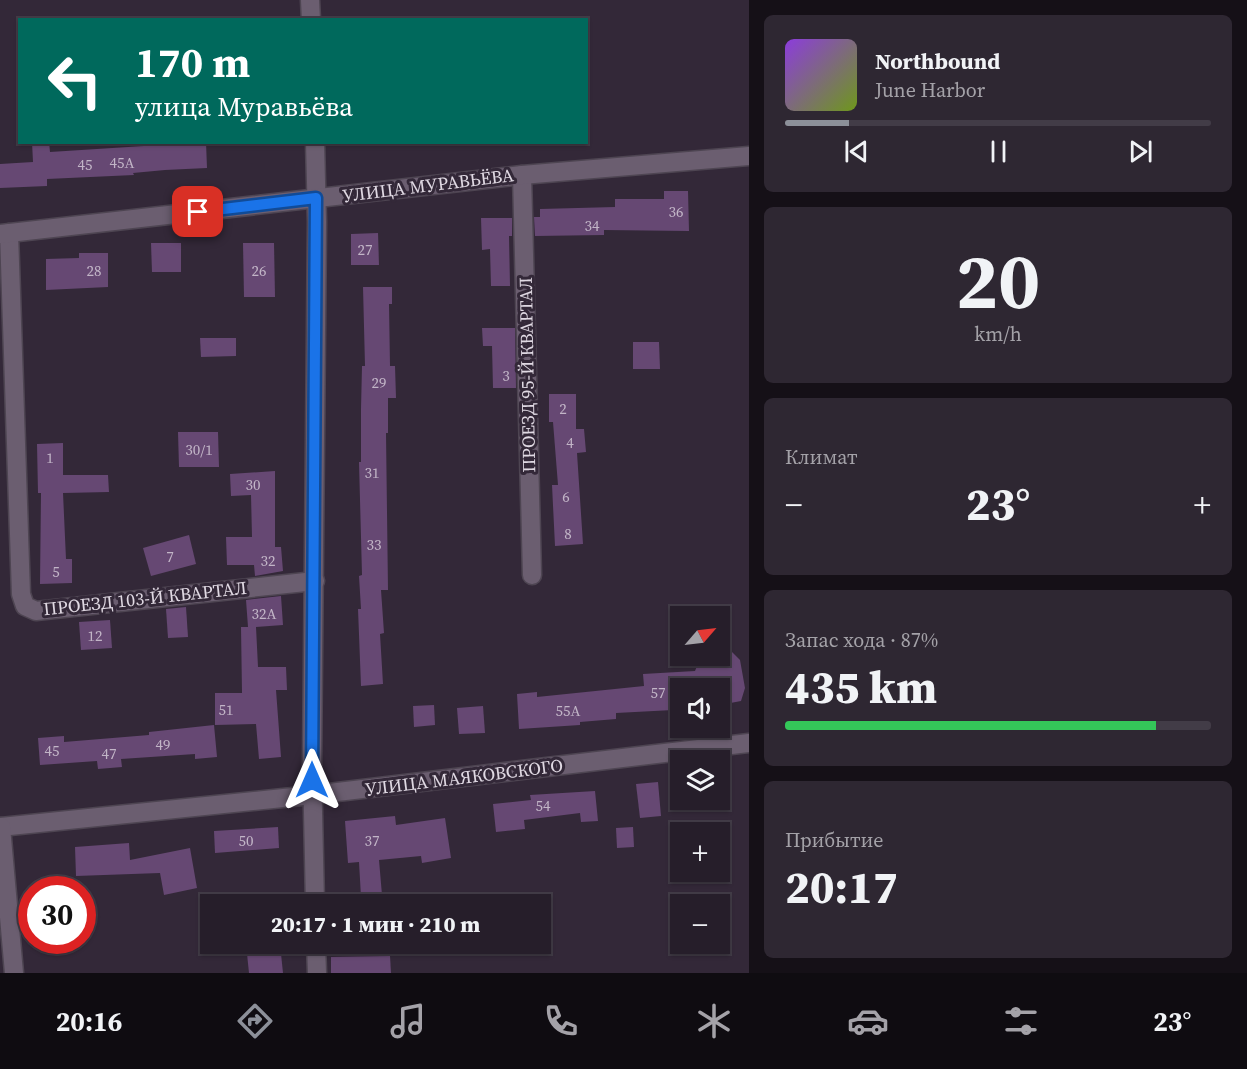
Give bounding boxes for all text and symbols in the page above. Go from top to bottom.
text: 170 m [135,33,250,91]
icon: left [36,42,114,120]
text: Northbound [875,46,1000,76]
text: June Harbor [875,76,985,104]
text: улица Муравьёва [135,88,353,125]
icon: previous [840,135,873,168]
icon: pause [982,135,1015,168]
icon: next [1124,135,1157,168]
house number: 45А [110,152,135,173]
house number: 45 [77,154,93,175]
street label: УЛИЦА МУРАВЬЁВА [341,162,515,208]
pin [172,186,223,237]
icon: arrive [181,195,214,228]
house number: 36 [668,201,684,222]
house number: 34 [584,215,600,236]
text: 20 [956,227,1040,334]
house number: 27 [357,239,373,260]
house number: 28 [86,260,102,281]
house number: 26 [251,260,267,281]
street label: ПРОЕЗД 95-Й КВАРТАЛ [513,277,541,473]
text: km/h [974,320,1022,348]
house number: 3 [502,365,510,386]
house number: 29 [371,372,387,393]
house number: 2 [559,398,567,419]
house number: 4 [566,432,574,453]
house number: 30/1 [185,439,213,460]
text: Климат [785,443,858,471]
house number: 1 [46,447,54,468]
house number: 31 [364,462,380,483]
text: 23° [966,473,1030,535]
house number: 30 [245,474,261,495]
text: − [785,482,803,527]
text: + [1193,482,1211,527]
house number: 6 [562,486,570,507]
house number: 8 [564,523,572,544]
house number: 33 [366,534,382,555]
house number: 7 [166,546,174,567]
house number: 32 [260,550,276,571]
house number: 5 [52,561,60,582]
street label: ПРОЕЗД 103-Й КВАРТАЛ [42,575,248,621]
house number: 32А [252,603,277,624]
north arrow [670,606,730,666]
map controls [670,606,730,954]
house number: 12 [87,625,103,646]
text: Запас хода · 87% [785,626,938,654]
text: 435 km [785,656,937,718]
button: sound [670,678,730,738]
house number: 57 [650,682,666,703]
house number: 51 [218,699,234,720]
house number: 55А [556,700,581,721]
house number: 49 [155,734,171,755]
house number: 45 [44,740,60,761]
house number: 47 [101,743,117,764]
position arrow [280,748,344,812]
button: layers [670,750,730,810]
street label: УЛИЦА МАЯКОВСКОГО [364,752,564,802]
house number: 54 [535,795,551,816]
button: + [670,822,730,882]
text: Прибытие [785,826,883,854]
house number: 50 [238,830,254,851]
house number: 37 [364,830,380,851]
text: 20:17 [785,856,898,918]
speed limit sign: 30 [18,876,96,954]
button: − [670,894,730,954]
text: 20:17 · 1 мин · 210 m [271,909,480,939]
icon: directions [234,1000,276,1042]
icon: music [387,1000,429,1042]
icon: phone [540,1000,582,1042]
icon: climate [693,1000,735,1042]
icon: car [847,1000,889,1042]
icon: filters [1000,1000,1042,1042]
text: 20:16 [56,1003,122,1040]
text: 23° [1153,1003,1191,1040]

